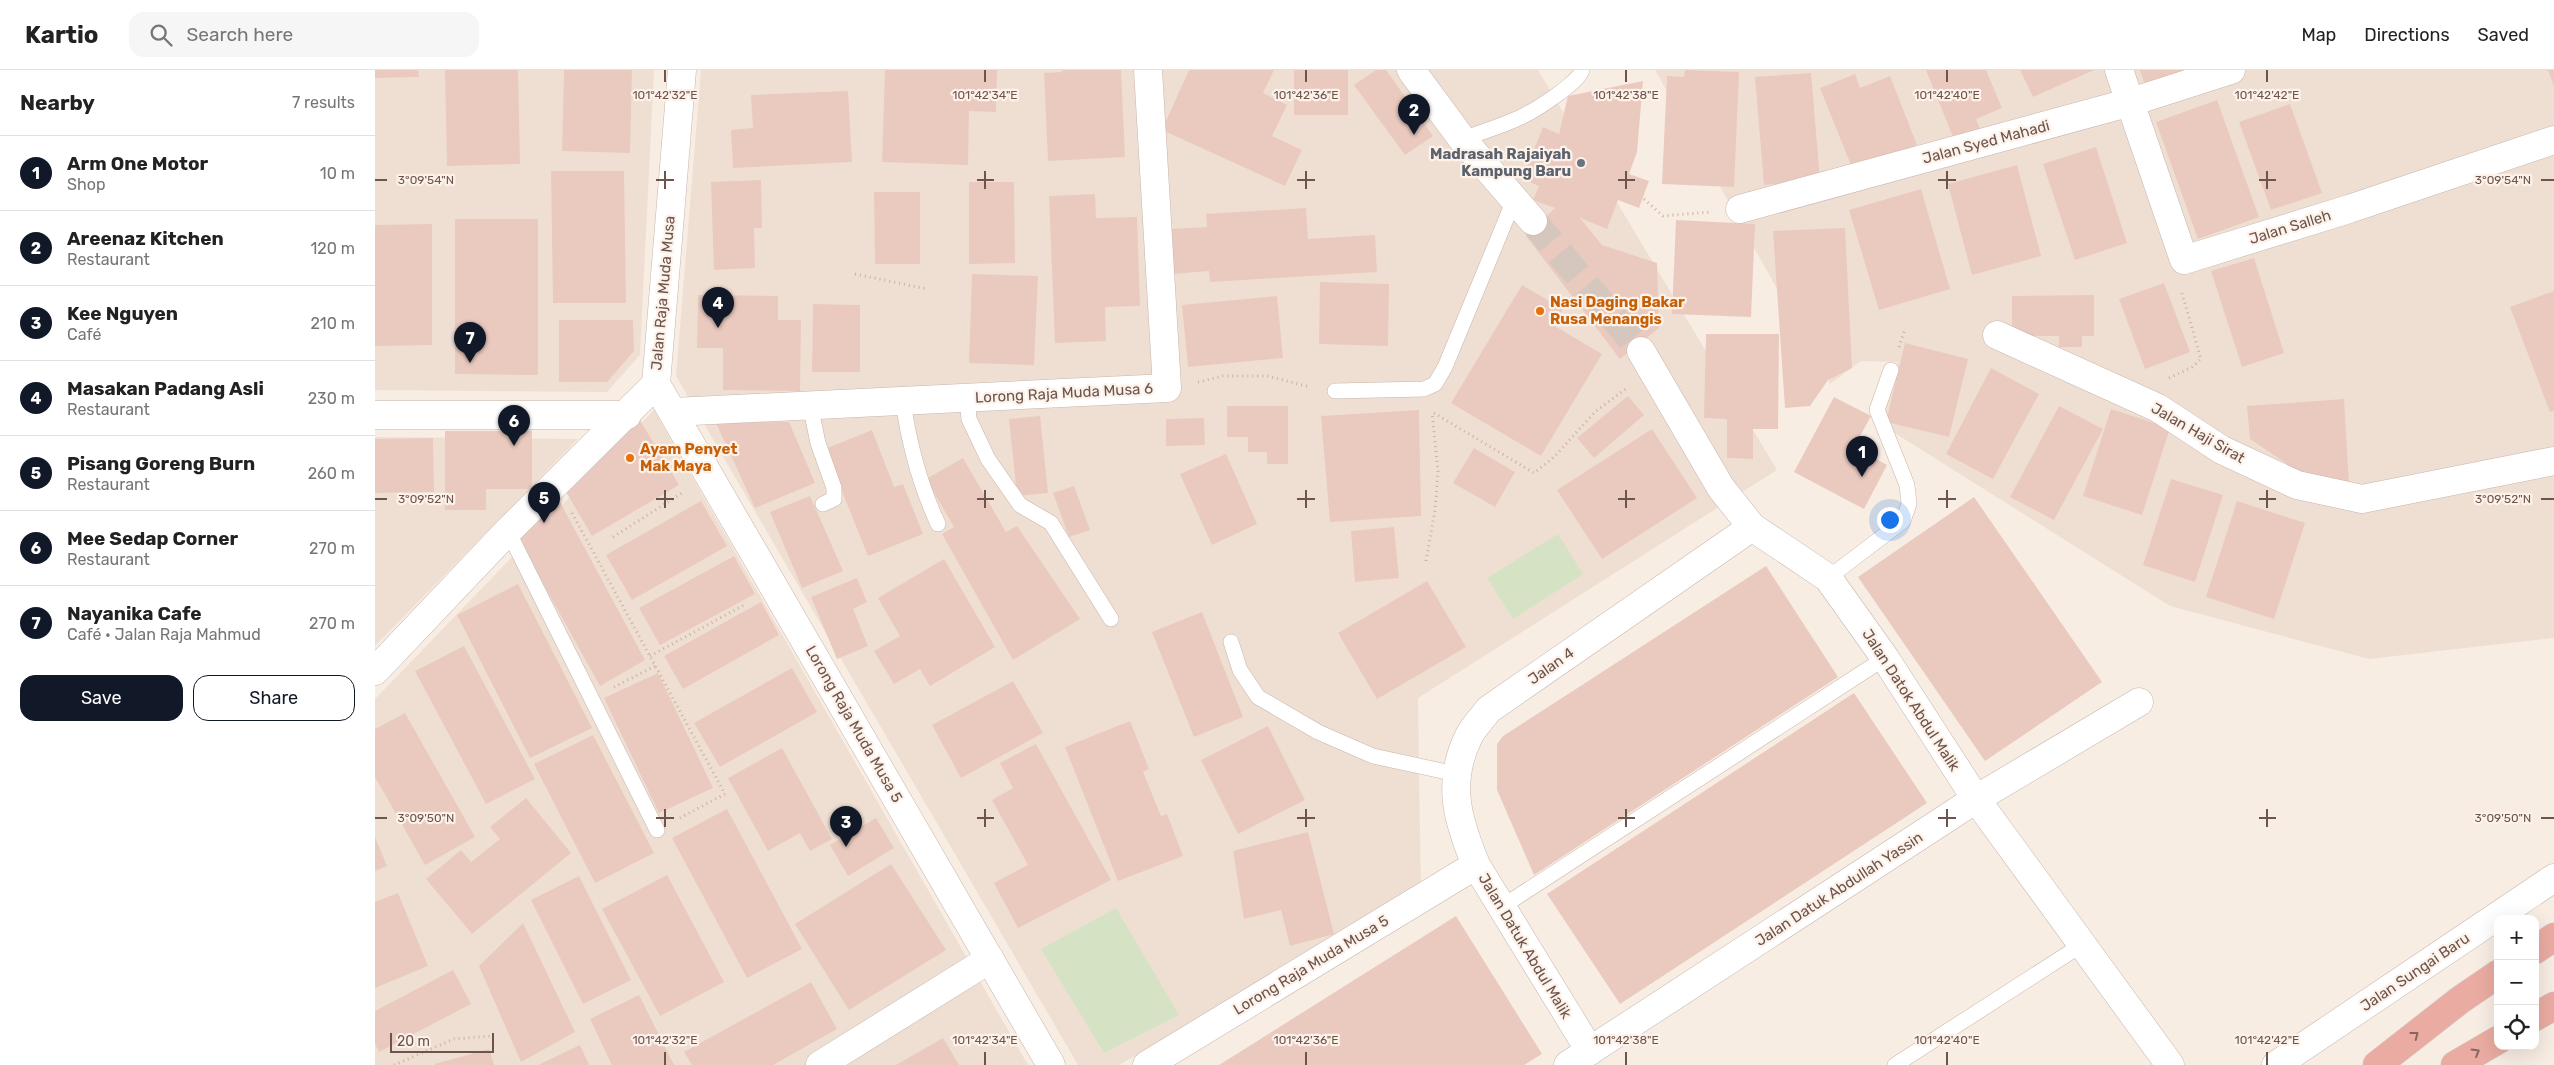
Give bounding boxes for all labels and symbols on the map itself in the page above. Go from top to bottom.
text: 101°42'32"E [632,88,698,102]
text: 101°42'34"E [952,88,1018,102]
text: 101°42'36"E [1274,88,1338,102]
text: 101°42'38"E [1593,88,1659,102]
text: 101°42'40"E [1914,88,1980,102]
text: 101°42'42"E [2235,88,2299,102]
pin: 2 [1398,94,1430,135]
street label: Jalan Syed Mahadi [1920,116,2052,168]
place label: Madrasah Rajaiyah Kampung Baru [1430,145,1571,180]
marker: Madrasah Rajaiyah Kampung Baru [1575,157,1587,169]
text: 3°09'54"N [398,173,454,187]
text: 3°09'54"N [2475,173,2531,187]
street label: Jalan Salleh [2247,206,2333,248]
street label: Jalan Raja Muda Musa [647,215,679,371]
pin: 4 [702,287,734,328]
place label: Nasi Daging Bakar Rusa Menangis [1550,293,1685,328]
marker: Nasi Daging Bakar Rusa Menangis [1534,305,1546,317]
pin: 7 [454,322,486,363]
street label: Lorong Raja Muda Musa 6 [975,379,1153,407]
street label: Jalan Haji Sirat [2148,399,2248,467]
pin: 6 [498,405,530,446]
pin: 1 [1846,436,1878,477]
place label: Ayam Penyet Mak Maya [640,440,737,475]
marker: Ayam Penyet Mak Maya [624,452,636,464]
pin: 5 [528,482,560,523]
text: 3°09'52"N [398,492,454,506]
text: 3°09'52"N [2475,492,2531,506]
your location [1877,507,1903,533]
street label: Jalan Datok Abdul Malik [1858,626,1964,775]
street label: Lorong Raja Muda Musa 5 [802,642,906,806]
street label: Jalan 4 [1525,644,1577,688]
pin: 3 [830,806,862,847]
text: 3°09'50"N [398,811,454,825]
text: 3°09'50"N [2475,811,2531,825]
street label: Jalan Datuk Abdullah Yassin [1752,828,1926,950]
street label: Jalan Datuk Abdul Malik [1474,870,1576,1022]
street label: Lorong Raja Muda Musa 5 [1230,911,1392,1019]
street label: Jalan Sungai Baru [2357,929,2473,1015]
scale bar [390,1030,494,1053]
one-way arrow [2409,1032,2418,1040]
text: 101°42'32"E [632,1033,698,1047]
text: 101°42'34"E [952,1033,1018,1047]
text: 101°42'36"E [1274,1033,1338,1047]
text: 101°42'38"E [1593,1033,1659,1047]
text: 101°42'40"E [1914,1033,1980,1047]
text: 101°42'42"E [2235,1033,2299,1047]
one-way arrow [2471,1049,2480,1059]

